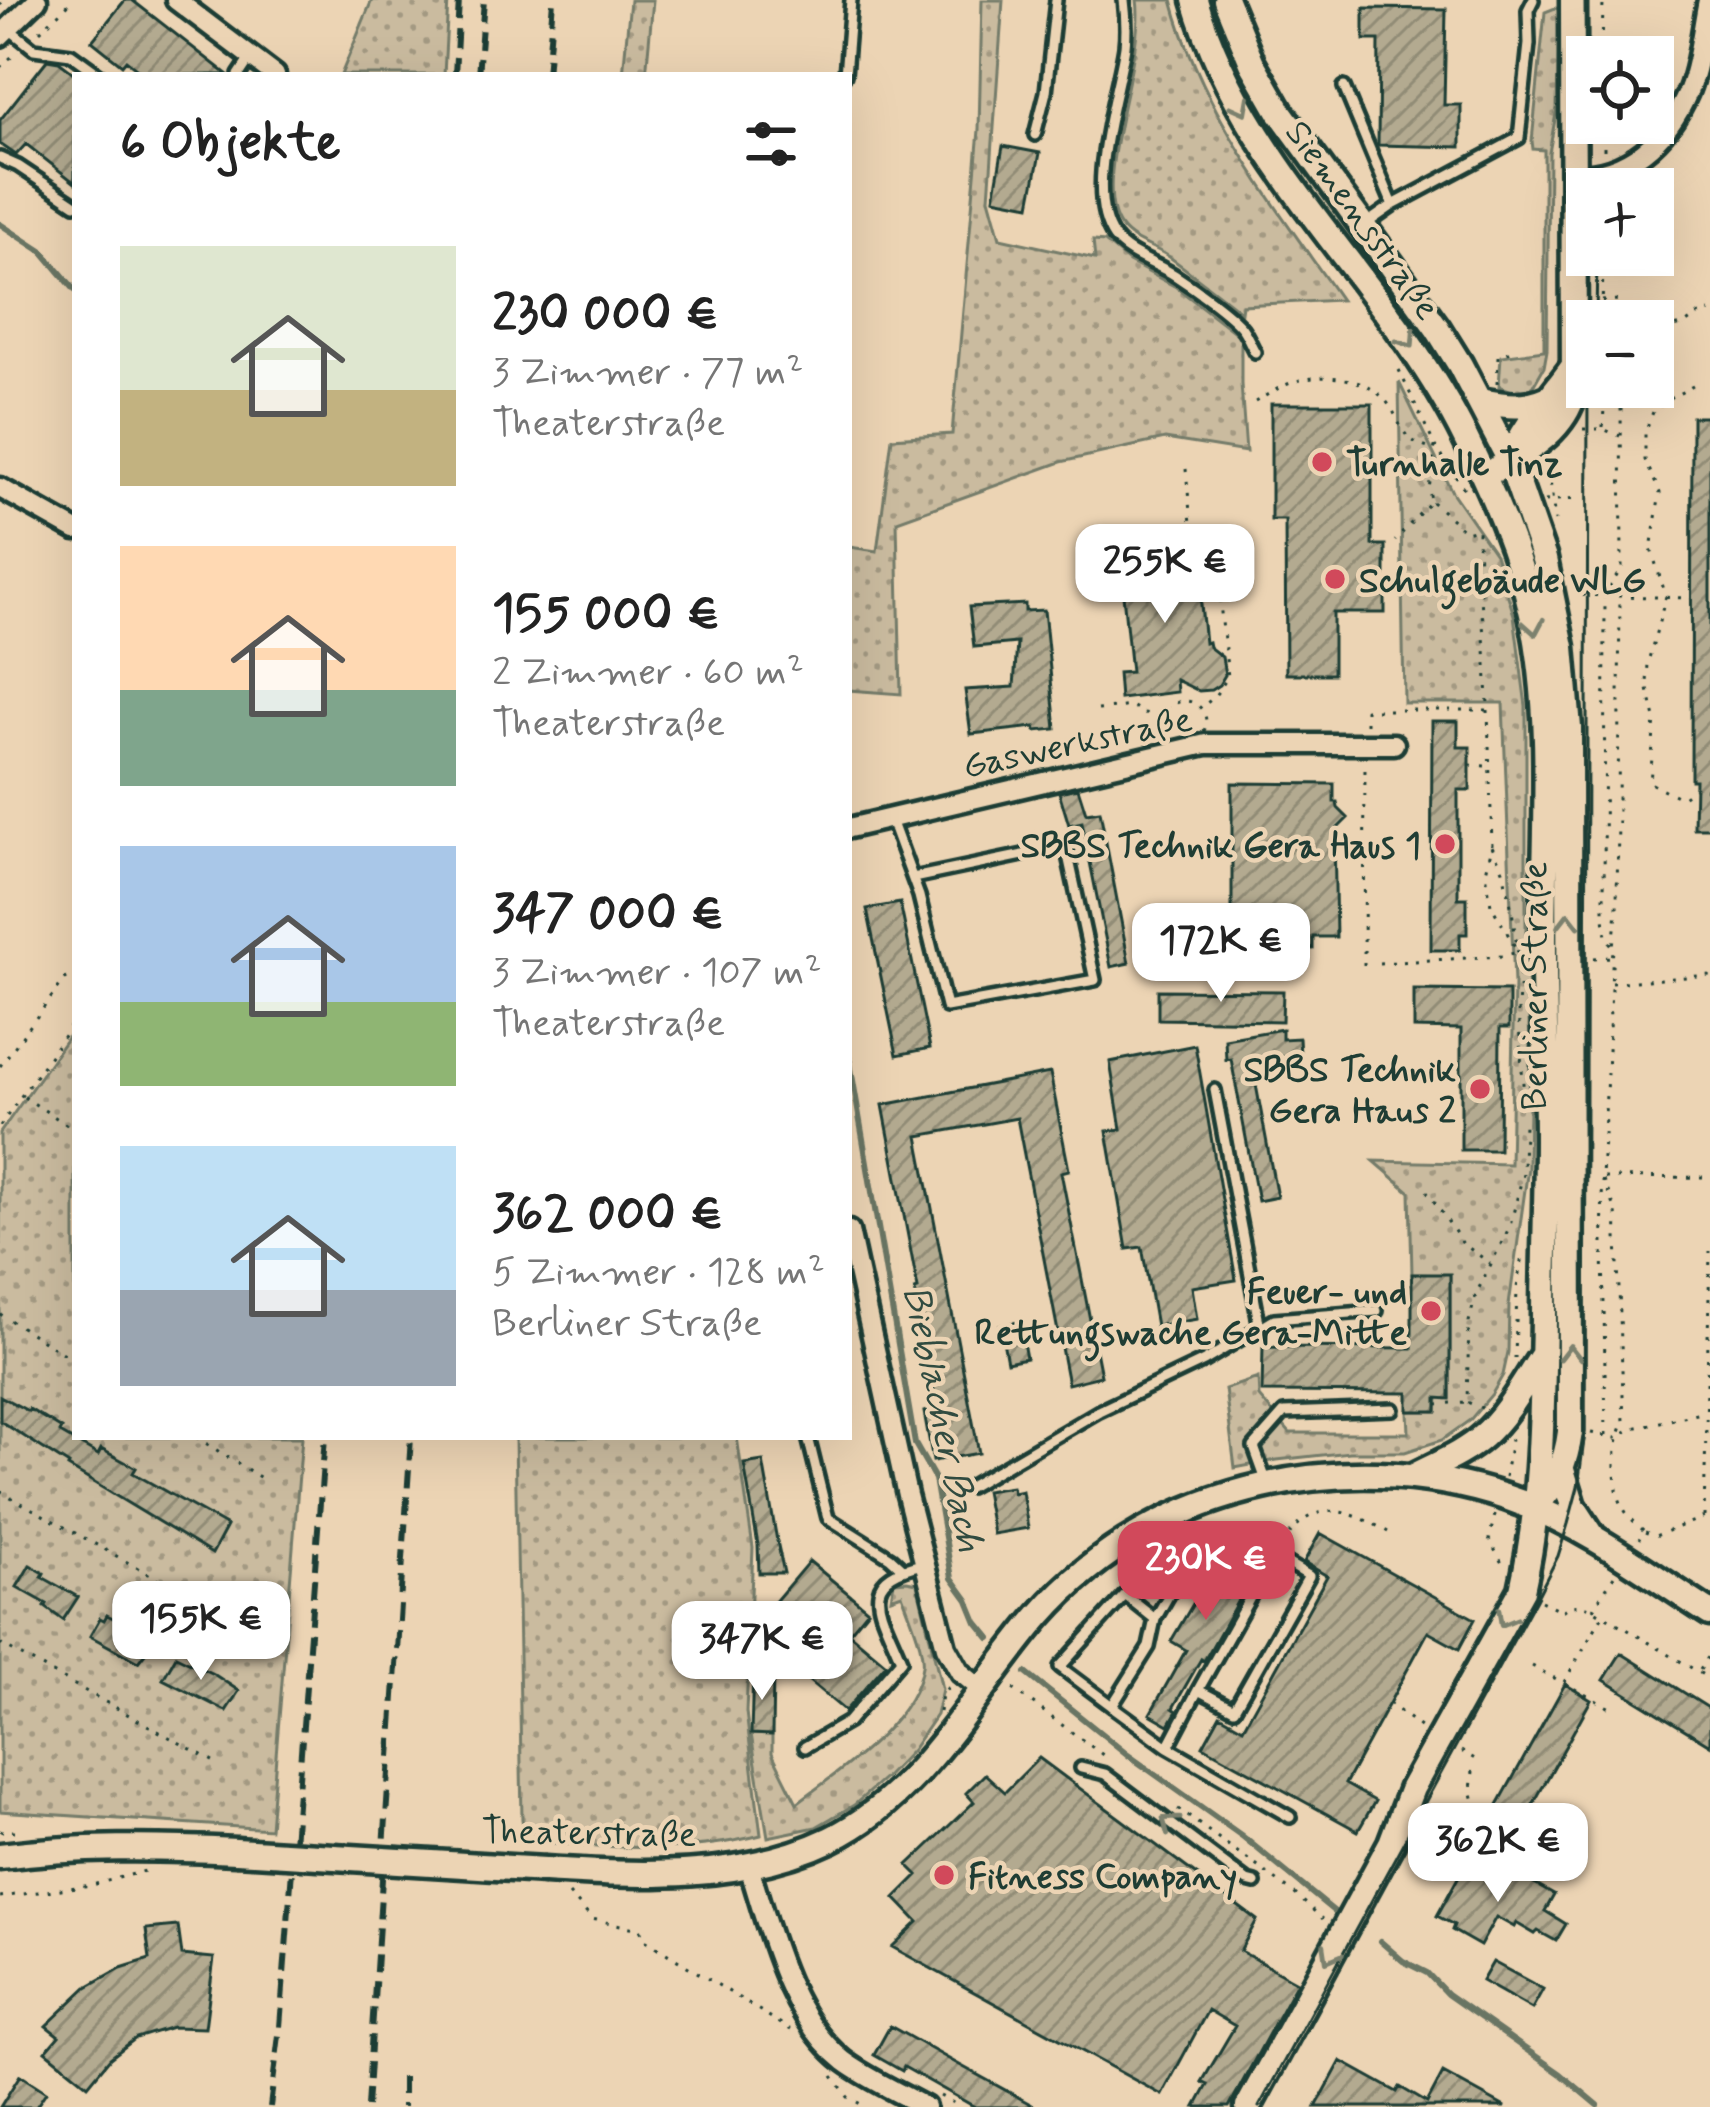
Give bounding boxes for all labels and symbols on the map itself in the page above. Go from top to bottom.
one-way arrow [1228,94,1251,115]
street label: Siemensstraße [1273,112,1449,330]
one-way arrow [1393,327,1415,349]
place label: Turnhalle Tinz [1346,442,1563,489]
marker: Turnhalle Tinz [1309,449,1335,475]
pin: 255K € [1067,524,1263,626]
place label: Schulgebäude WLG [1359,559,1646,610]
marker: Schulgebäude WLG [1322,566,1348,592]
one-way arrow [1520,616,1546,636]
street label: Gaswerkstraße [959,697,1197,792]
place label: SBBS Technik Gera Haus 1 [1021,824,1421,871]
marker: SBBS Technik Gera Haus 1 [1432,831,1458,857]
street label: Berliner Straße [1513,861,1560,1111]
pin: 172K € [1123,903,1319,1005]
one-way arrow [1555,911,1581,929]
place label: SBBS Technik Gera Haus 2 [1243,1048,1457,1136]
marker: SBBS Technik Gera Haus 2 [1467,1076,1493,1102]
place label: Feuer- und Rettungswache Gera-Mitte [975,1270,1407,1362]
water label: Bieblacher Bach [888,1281,995,1556]
marker: Feuer- und Rettungswache Gera-Mitte [1418,1298,1444,1324]
one-way arrow [1557,1343,1583,1361]
pin: 230K € [1108,1521,1304,1623]
pin: 155K € [103,1581,299,1683]
pin: 347K € [664,1601,860,1703]
one-way arrow [1496,1607,1519,1628]
pin: 362K € [1400,1803,1596,1905]
street label: Theaterstraße [481,1809,697,1860]
one-way arrow [1161,1815,1182,1837]
place label: Fitness Company [968,1855,1237,1902]
marker: Fitness Company [931,1862,957,1888]
one-way arrow [1321,1943,1344,1964]

